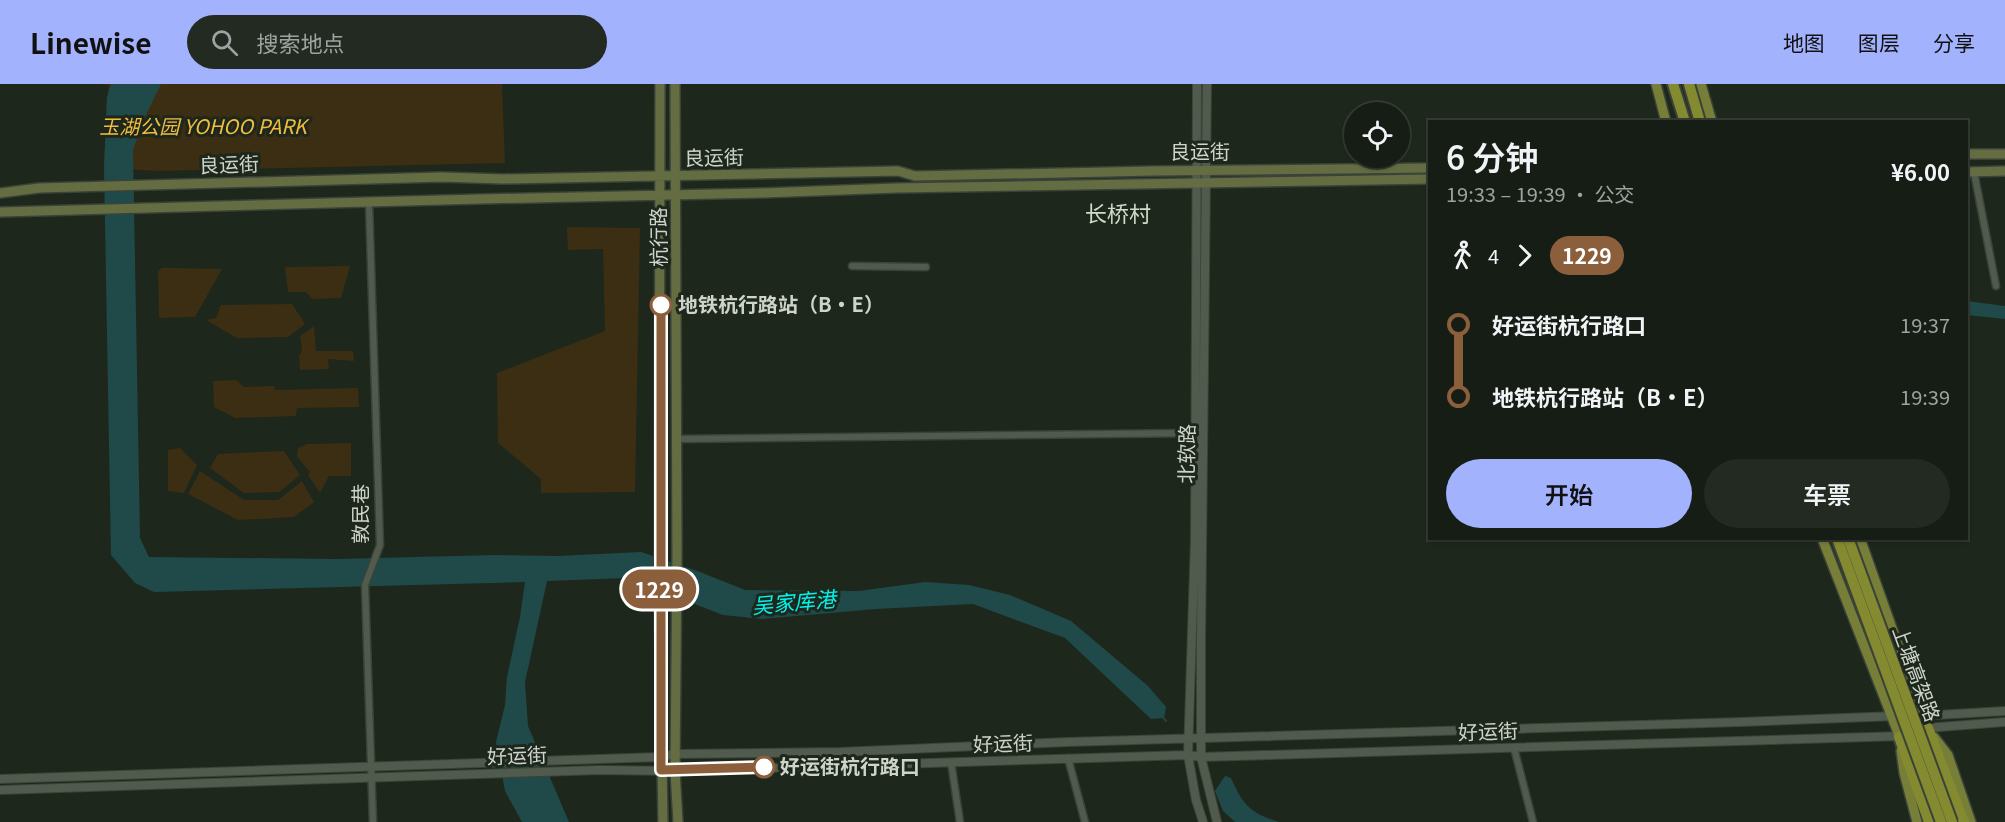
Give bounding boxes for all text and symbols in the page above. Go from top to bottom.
search box [187,15,607,69]
text: Linewise [30,22,151,62]
icon: search [208,26,241,59]
text: 搜索地点 [256,26,344,58]
text: 地图 [1783,27,1825,57]
text: 图层 [1858,27,1900,57]
text: 分享 [1933,27,1975,57]
map controls [1344,102,1410,168]
button: locate [1344,102,1410,168]
park label: 玉湖公园 YOHOO PARK [99,111,310,140]
text: 6 分钟 [1446,132,1539,180]
street label: 良运街 [1170,136,1230,165]
street label: 良运街 [684,141,744,172]
street label: 良运街 [198,148,259,179]
text: ¥6.00 [1891,155,1950,187]
text: 19:33 – 19:39 · 公交 [1446,179,1635,208]
district label: 长桥村 [1085,196,1151,228]
street label: 杭行路 [643,207,672,267]
icon: walk [1446,239,1479,272]
icon: forward [1508,239,1541,272]
text: 1229 [1562,240,1612,270]
text: 4 [1488,241,1499,270]
place label: 地铁杭行路站（B·E） [678,289,884,318]
marker: 地铁杭行路站（B·E） [650,294,672,316]
text: 好运街杭行路口 [1492,308,1646,340]
text: 19:37 [1900,310,1950,339]
text: 地铁杭行路站（B·E） [1492,380,1719,412]
text: 19:39 [1900,382,1950,411]
street label: 北软路 [1170,424,1201,484]
button: 开始 [1446,459,1692,528]
button: 车票 [1704,459,1950,528]
street label: 敦民巷 [345,484,374,544]
line badge: 1229 [617,570,701,608]
text: 1229 [634,574,684,604]
water label: 吴家库港 [751,582,840,620]
street label: 上塘高架路 [1887,622,1948,725]
street label: 好运街 [1457,715,1518,746]
street label: 好运街 [972,727,1033,758]
street label: 好运街 [486,739,547,770]
place label: 好运街杭行路口 [780,751,920,780]
marker: 好运街杭行路口 [753,756,775,778]

